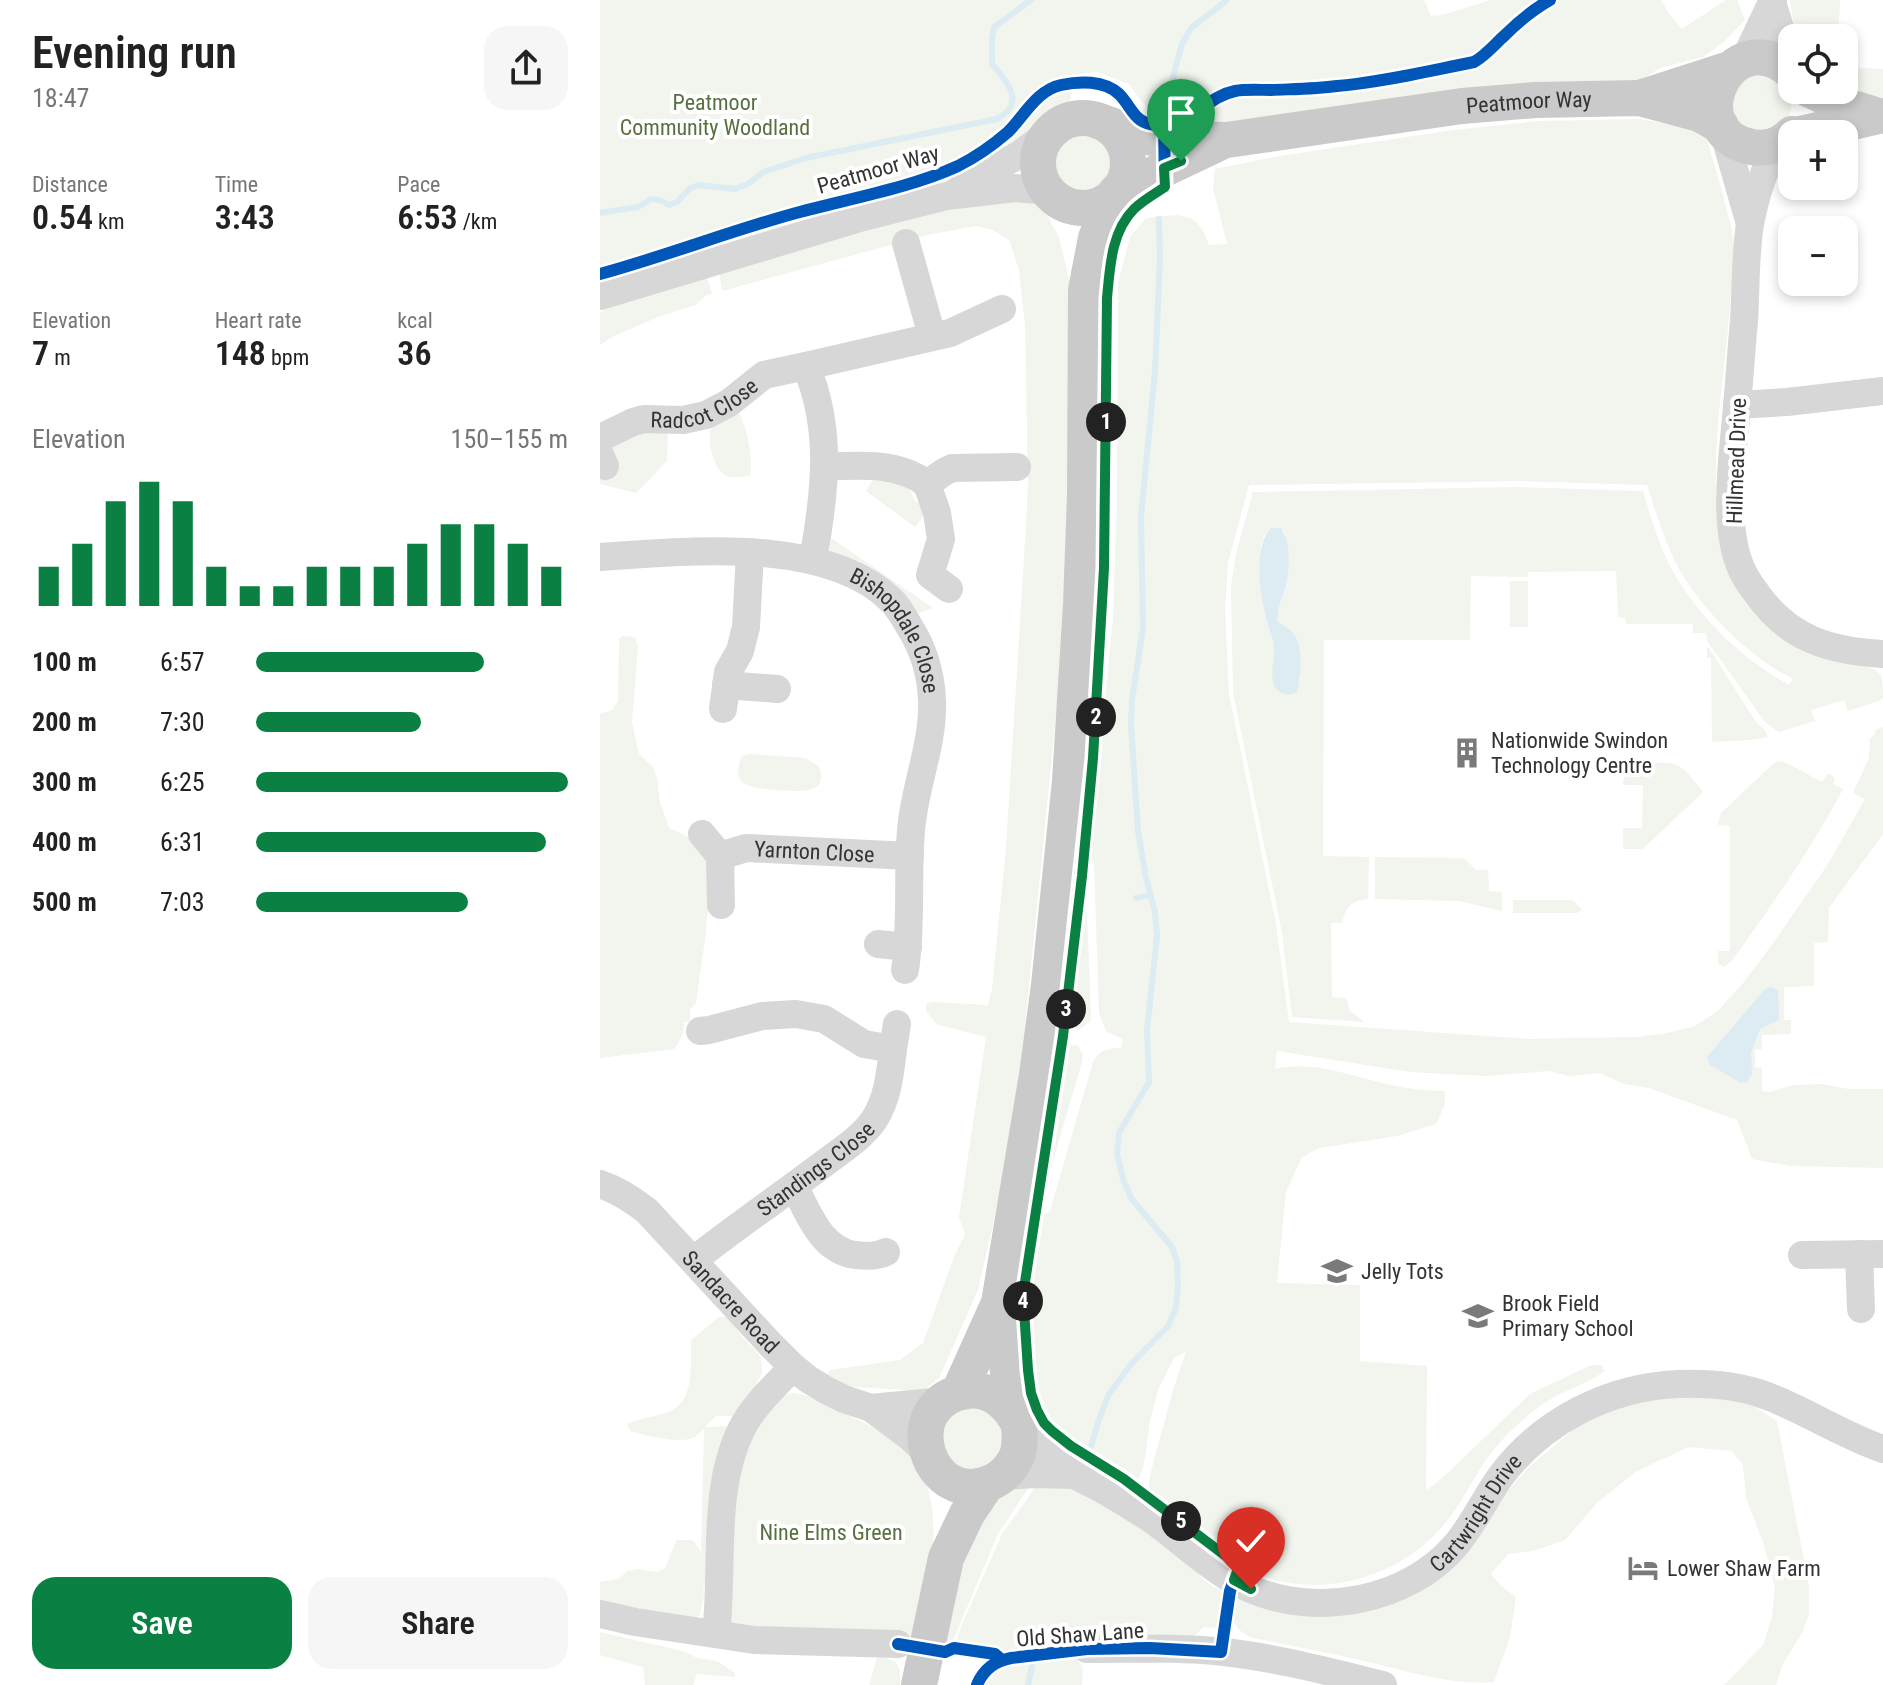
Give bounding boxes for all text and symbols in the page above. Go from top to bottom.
map controls [1778,24,1858,296]
button: locate [1778,24,1858,104]
button: share [484,26,568,110]
text: Evening run [32,27,237,79]
pin [1147,79,1215,161]
text: 18:47 [32,83,89,113]
street label: Peatmoor Way [1465,87,1592,119]
park label: Peatmoor Community Woodland [620,90,810,140]
icon: arrive [1159,91,1203,135]
button: + [1778,120,1858,200]
street label: Peatmoor Way [814,140,942,199]
text: Distance [32,172,108,197]
text: Time [215,172,258,197]
text: Pace [397,172,440,197]
text: 0.54 [32,197,93,237]
text: 3:43 [215,197,275,237]
text: 6:53 [397,197,458,237]
text: km [93,209,125,234]
text: /km [458,209,497,234]
button: − [1778,216,1858,296]
text: Elevation [32,308,111,333]
text: Heart rate [215,308,302,333]
text: kcal [397,308,433,333]
text: 7 [32,333,49,373]
text: 148 [215,333,266,373]
text: 36 [397,333,432,373]
text: m [49,345,71,370]
text: bpm [266,345,309,370]
street label: Radcot Close [650,373,763,433]
street label: Hillmead Drive [1722,398,1751,524]
pin: 1 [1086,402,1126,442]
text: 1 [1100,409,1112,434]
text: Elevation [32,424,126,454]
text: 150–155 m [451,424,568,454]
street label: Bishopdale Close [846,563,944,695]
text: 100 m [32,647,97,677]
text: 6:57 [160,647,205,677]
pin: 2 [1076,697,1116,737]
text: 2 [1090,704,1102,729]
text: 200 m [32,707,97,737]
text: 7:30 [160,707,205,737]
place label: Nationwide Swindon Technology Centre [1491,728,1668,778]
building icon: Nationwide Swindon Technology Centre [1450,736,1484,770]
text: 300 m [32,767,97,797]
text: 6:25 [160,767,205,797]
text: 400 m [32,827,97,857]
text: 6:31 [160,827,205,857]
street label: Yarnton Close [753,836,875,867]
text: 500 m [32,887,97,917]
text: 7:03 [160,887,205,917]
pin: 3 [1046,989,1086,1029]
text: 3 [1060,996,1072,1021]
street label: Standings Close [752,1117,880,1222]
street label: Sandacre Road [677,1246,784,1359]
school or university icon: Jelly Tots [1320,1254,1354,1288]
place label: Jelly Tots [1361,1259,1444,1284]
pin: 4 [1003,1281,1043,1321]
text: 4 [1017,1288,1029,1313]
place label: Brook Field Primary School [1502,1291,1633,1341]
school or university icon: Brook Field Primary School [1461,1299,1495,1333]
street label: Cartwright Drive [1425,1449,1527,1577]
pin: 5 [1161,1501,1201,1541]
pin [1217,1507,1285,1589]
text: 5 [1175,1508,1187,1533]
icon: check [1229,1519,1273,1563]
park label: Nine Elms Green [759,1520,903,1545]
hotel icon: Lower Shaw Farm [1626,1551,1660,1585]
place label: Lower Shaw Farm [1667,1556,1821,1581]
button: Save [32,1577,292,1669]
button: Share [308,1577,568,1669]
street label: Old Shaw Lane [1015,1618,1145,1651]

